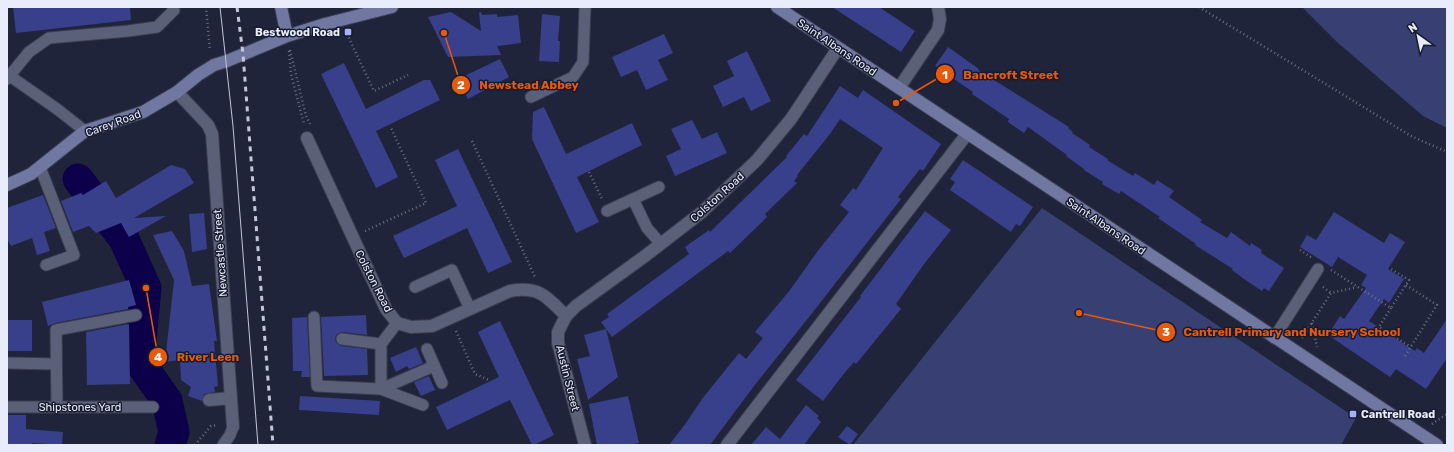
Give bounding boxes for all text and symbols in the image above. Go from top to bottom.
street label: Saint Albans Road [795,16,879,79]
north arrow [1398,16,1438,56]
text: N [1406,20,1420,36]
place label: Bestwood Road [255,26,340,39]
marker: Bestwood Road [343,27,353,37]
callout: Bancroft Street [935,62,1067,86]
text: 1 [942,68,948,82]
text: Bancroft Street [963,68,1059,82]
callout: Newstead Abbey [451,73,587,97]
text: 2 [457,78,465,92]
text: Newstead Abbey [479,78,579,92]
street label: Carey Road [84,107,143,139]
street label: Colston Road [688,170,747,225]
street label: Saint Albans Road [1064,195,1148,258]
street label: Newcastle Street [211,208,230,297]
street label: Colston Road [352,248,395,314]
callout: Cantrell Primary and Nursery School [1156,320,1409,344]
text: 3 [1162,325,1170,339]
text: Cantrell Primary and Nursery School [1184,325,1400,339]
street label: Austin Street [553,344,582,413]
callout: River Leen [148,345,247,369]
text: 4 [154,350,162,364]
text: River Leen [177,350,240,364]
street label: Shipstones Yard [39,401,121,414]
place label: Cantrell Road [1361,408,1435,421]
marker: Cantrell Road [1348,409,1358,419]

